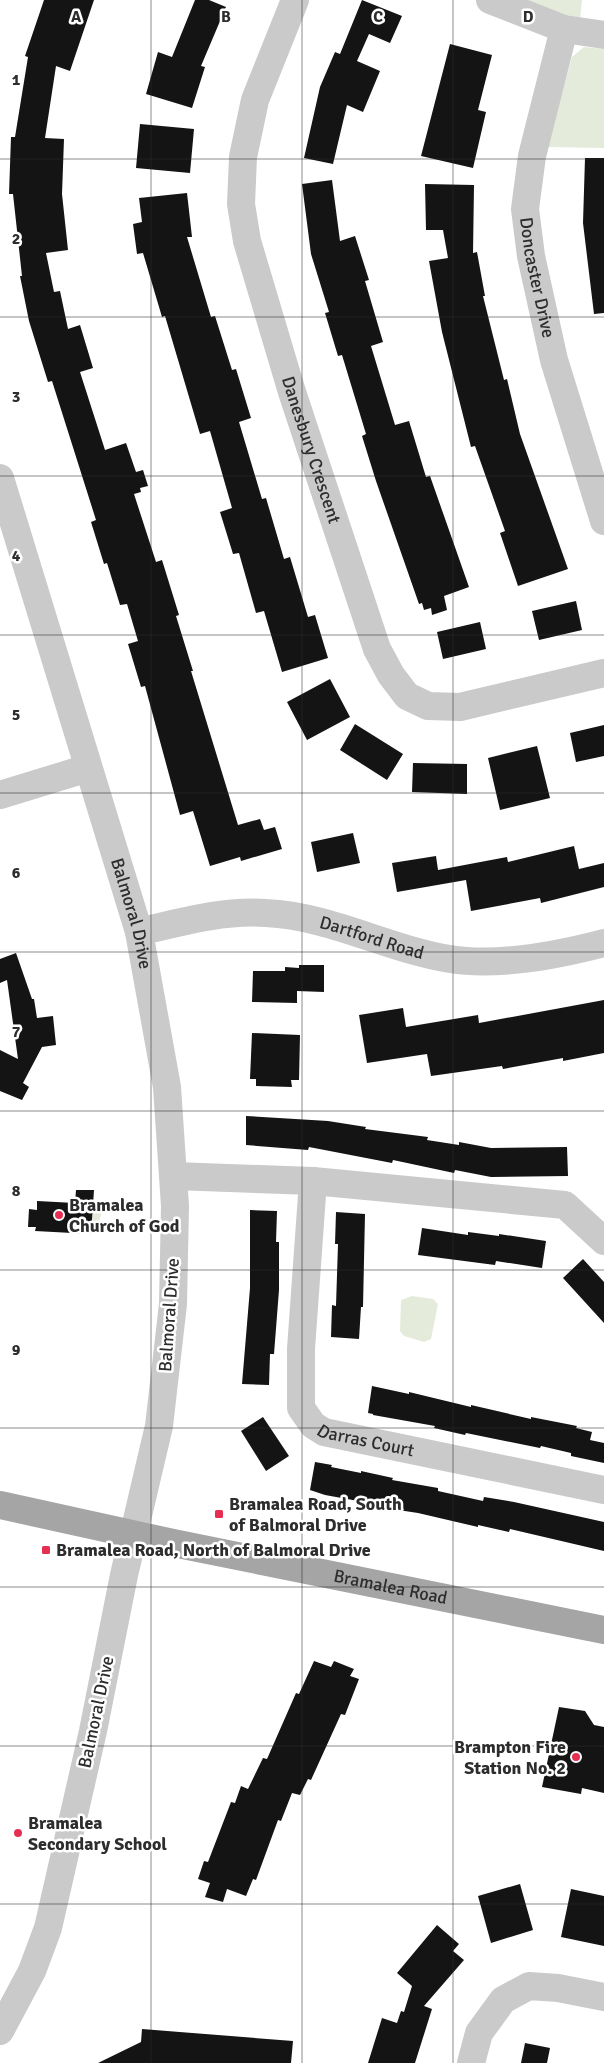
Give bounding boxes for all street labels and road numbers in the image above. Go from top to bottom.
street label: Doncaster Drive [515,216,560,340]
street label: Danesbury Crescent [277,374,346,526]
street label: Balmoral Drive [106,855,156,971]
street label: Dartford Road [317,911,426,964]
street label: Balmoral Drive [154,1257,184,1373]
street label: Darras Court [313,1419,416,1461]
street label: Bramalea Road [332,1565,449,1609]
street label: Balmoral Drive [73,1654,119,1770]

